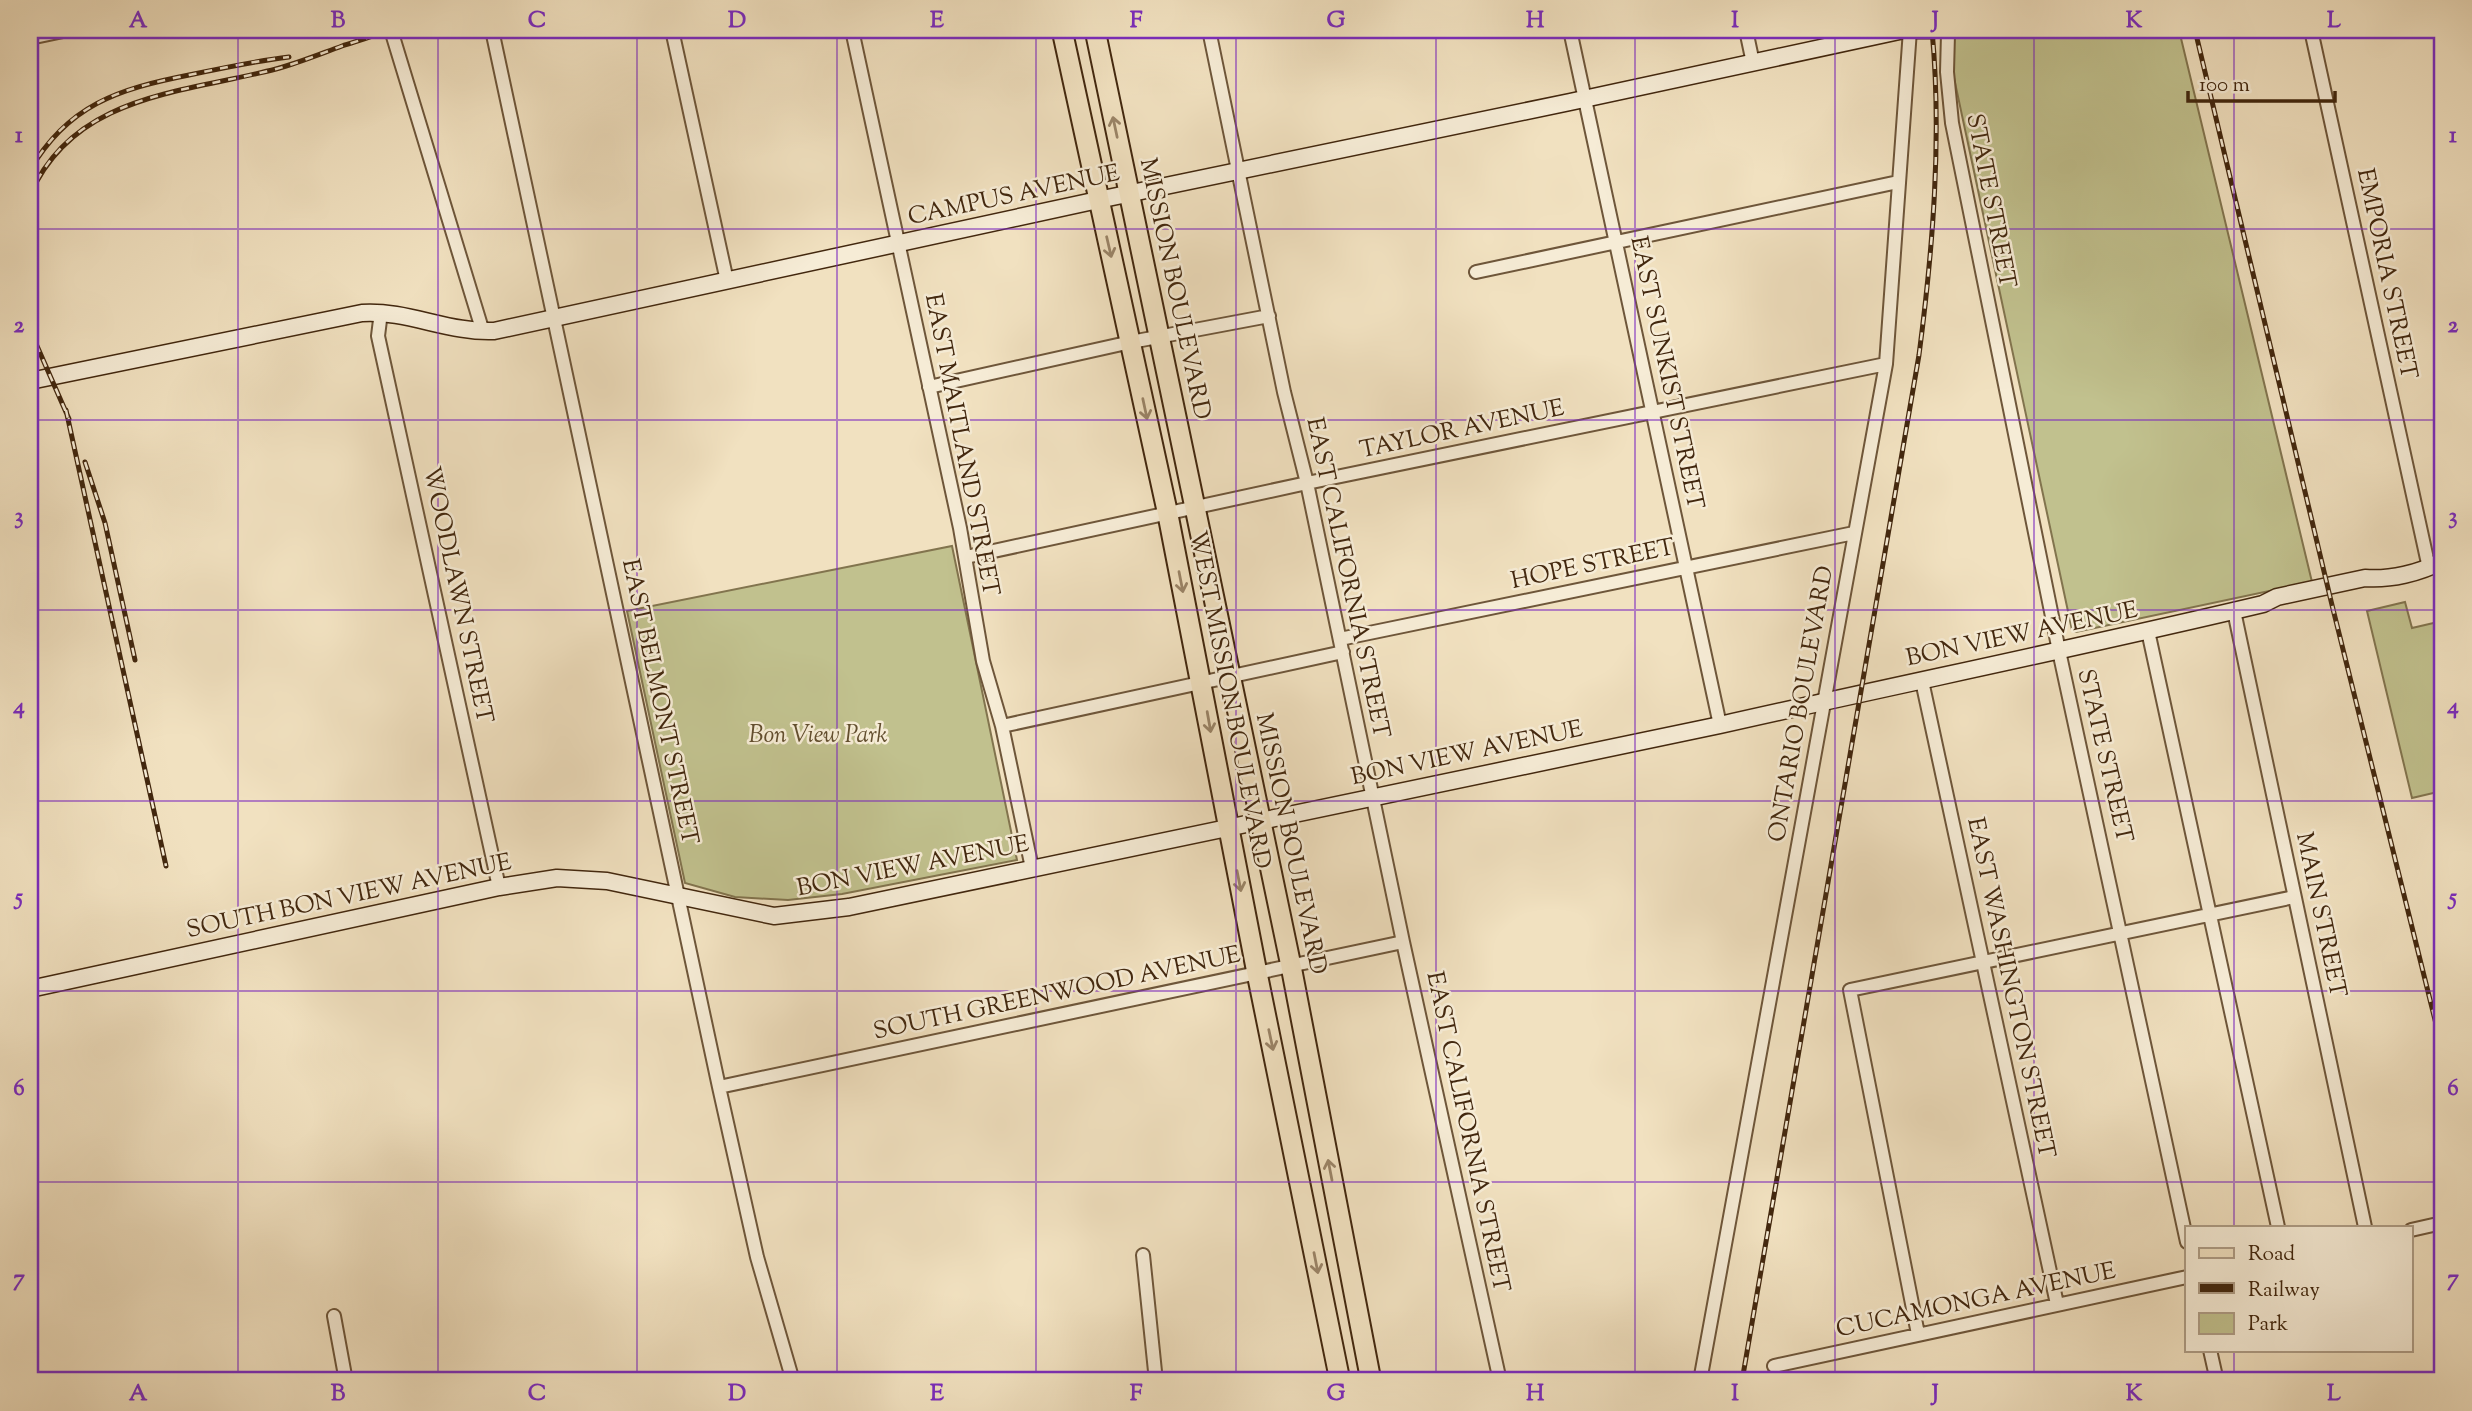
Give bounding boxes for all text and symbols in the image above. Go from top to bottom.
text: A [129,5,148,38]
text: B [331,5,346,38]
text: C [528,5,546,38]
text: D [728,5,746,38]
text: E [930,5,944,38]
text: F [1130,5,1143,38]
text: G [1327,5,1346,38]
text: H [1526,5,1545,38]
text: I [1731,5,1739,38]
text: J [1930,5,1939,38]
text: K [2126,5,2143,38]
text: L [2327,5,2341,38]
scale bar [2188,60,2336,104]
text: 100 m [2199,71,2250,101]
street label: STATE STREET [1956,111,2024,291]
one-way arrow [1108,116,1122,139]
text: 1 [15,120,23,153]
text: 1 [2449,120,2457,153]
street label: MISSION BOULEVARD [1130,155,1218,423]
street label: CAMPUS AVENUE [905,157,1123,235]
street label: EMPORIA STREET [2347,166,2425,383]
street label: EAST SUNKIST STREET [1620,233,1712,513]
one-way arrow [1103,235,1116,258]
street label: EAST MAITLAND STREET [915,291,1007,599]
text: 2 [14,310,25,343]
text: 2 [2448,310,2459,343]
street label: TAYLOR AVENUE [1357,392,1568,468]
one-way arrow [1139,397,1153,420]
street label: EAST CALIFORNIA STREET [1296,415,1398,742]
street label: WOODLAWN STREET [413,463,501,727]
text: 3 [14,501,24,534]
text: 3 [2448,501,2458,534]
street label: WEST MISSION BOULEVARD [1179,528,1279,872]
street label: HOPE STREET [1508,531,1678,599]
street label: EAST BELMONT STREET [612,556,706,848]
street label: ONTARIO BOULEVARD [1761,563,1843,845]
one-way arrow [1175,570,1188,593]
street label: BON VIEW AVENUE [1903,594,2142,676]
street label: STATE STREET [2068,666,2141,846]
text: 4 [12,691,25,724]
text: 4 [2446,691,2459,724]
street label: MISSION BOULEVARD [1246,710,1334,978]
one-way arrow [1202,711,1216,733]
street label: BON VIEW AVENUE [1348,713,1587,795]
park label: Bon View Park [749,719,887,753]
street label: EAST WASHINGTON STREET [1957,814,2063,1162]
street label: BON VIEW AVENUE [794,828,1033,906]
street label: MAIN STREET [2286,829,2354,1001]
street label: SOUTH BON VIEW AVENUE [183,846,515,948]
one-way arrow [1233,870,1246,892]
text: 5 [13,882,23,915]
text: 5 [2447,882,2457,915]
street label: SOUTH GREENWOOD AVENUE [870,938,1244,1050]
street label: EAST CALIFORNIA STREET [1416,969,1518,1296]
one-way arrow [1264,1028,1278,1051]
text: 6 [13,1073,25,1106]
text: 6 [2447,1073,2459,1106]
one-way arrow [1323,1159,1336,1182]
legend [2185,1226,2412,1352]
text: Road [2248,1240,2295,1270]
one-way arrow [1309,1251,1323,1274]
street label: CUCAMONGA AVENUE [1833,1255,2119,1347]
text: 7 [13,1263,25,1296]
text: 7 [2447,1263,2459,1296]
text: Railway [2248,1276,2320,1306]
text: Park [2248,1310,2289,1340]
text: A [129,1378,148,1411]
text: B [331,1378,346,1411]
text: C [528,1378,546,1411]
text: D [728,1378,746,1411]
text: E [930,1378,944,1411]
text: F [1130,1378,1143,1411]
text: G [1327,1378,1346,1411]
text: H [1526,1378,1545,1411]
text: I [1731,1378,1739,1411]
text: J [1930,1378,1939,1411]
text: K [2126,1378,2143,1411]
text: L [2327,1378,2341,1411]

